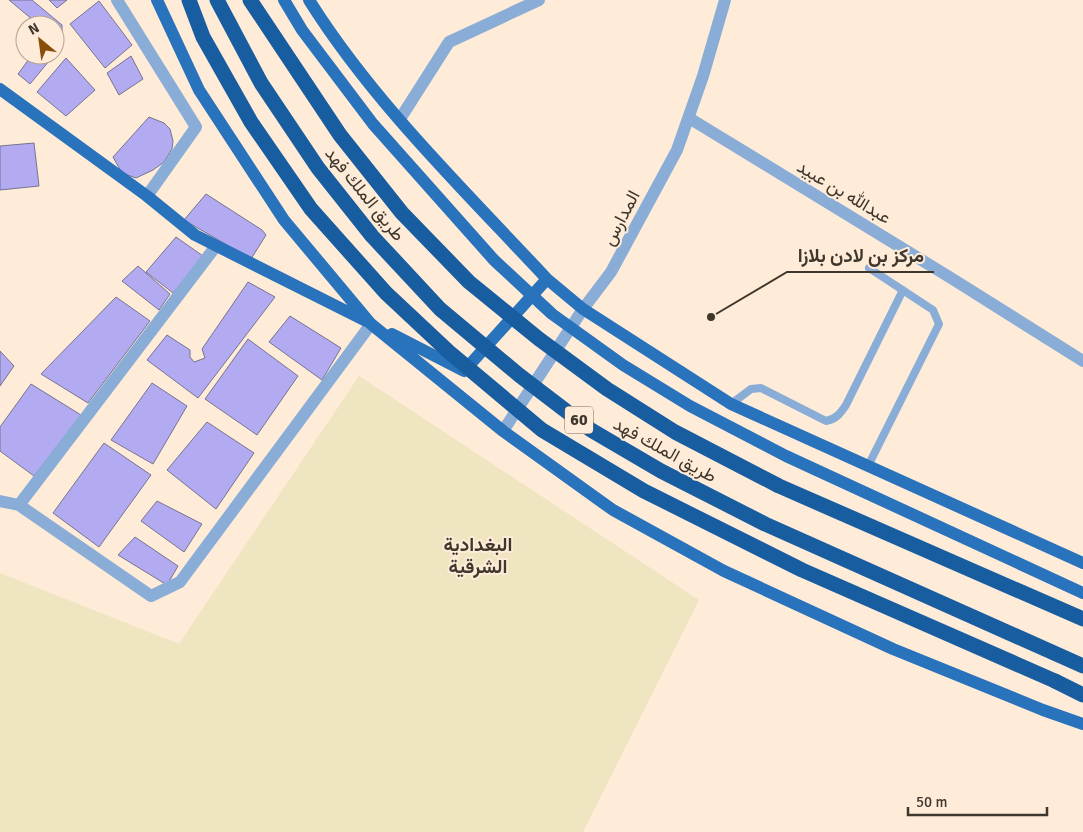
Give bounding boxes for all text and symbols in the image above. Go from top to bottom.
north arrow [15,15,65,65]
text: N [26,19,42,39]
street label: طريق الملك فهد [320,143,410,245]
street label: عبدالله بن عبيد [793,155,895,229]
street label: المدارس [597,187,645,249]
callout: مركز بن لادن بلازا [787,238,934,272]
text: مركز بن لادن بلازا [798,244,924,268]
road number: 60 [565,406,593,434]
street label: طريق الملك فهد [610,413,720,487]
district label: البغدادية الشرقية [444,533,513,579]
scale bar [908,784,1047,816]
text: 50 m [916,793,947,811]

